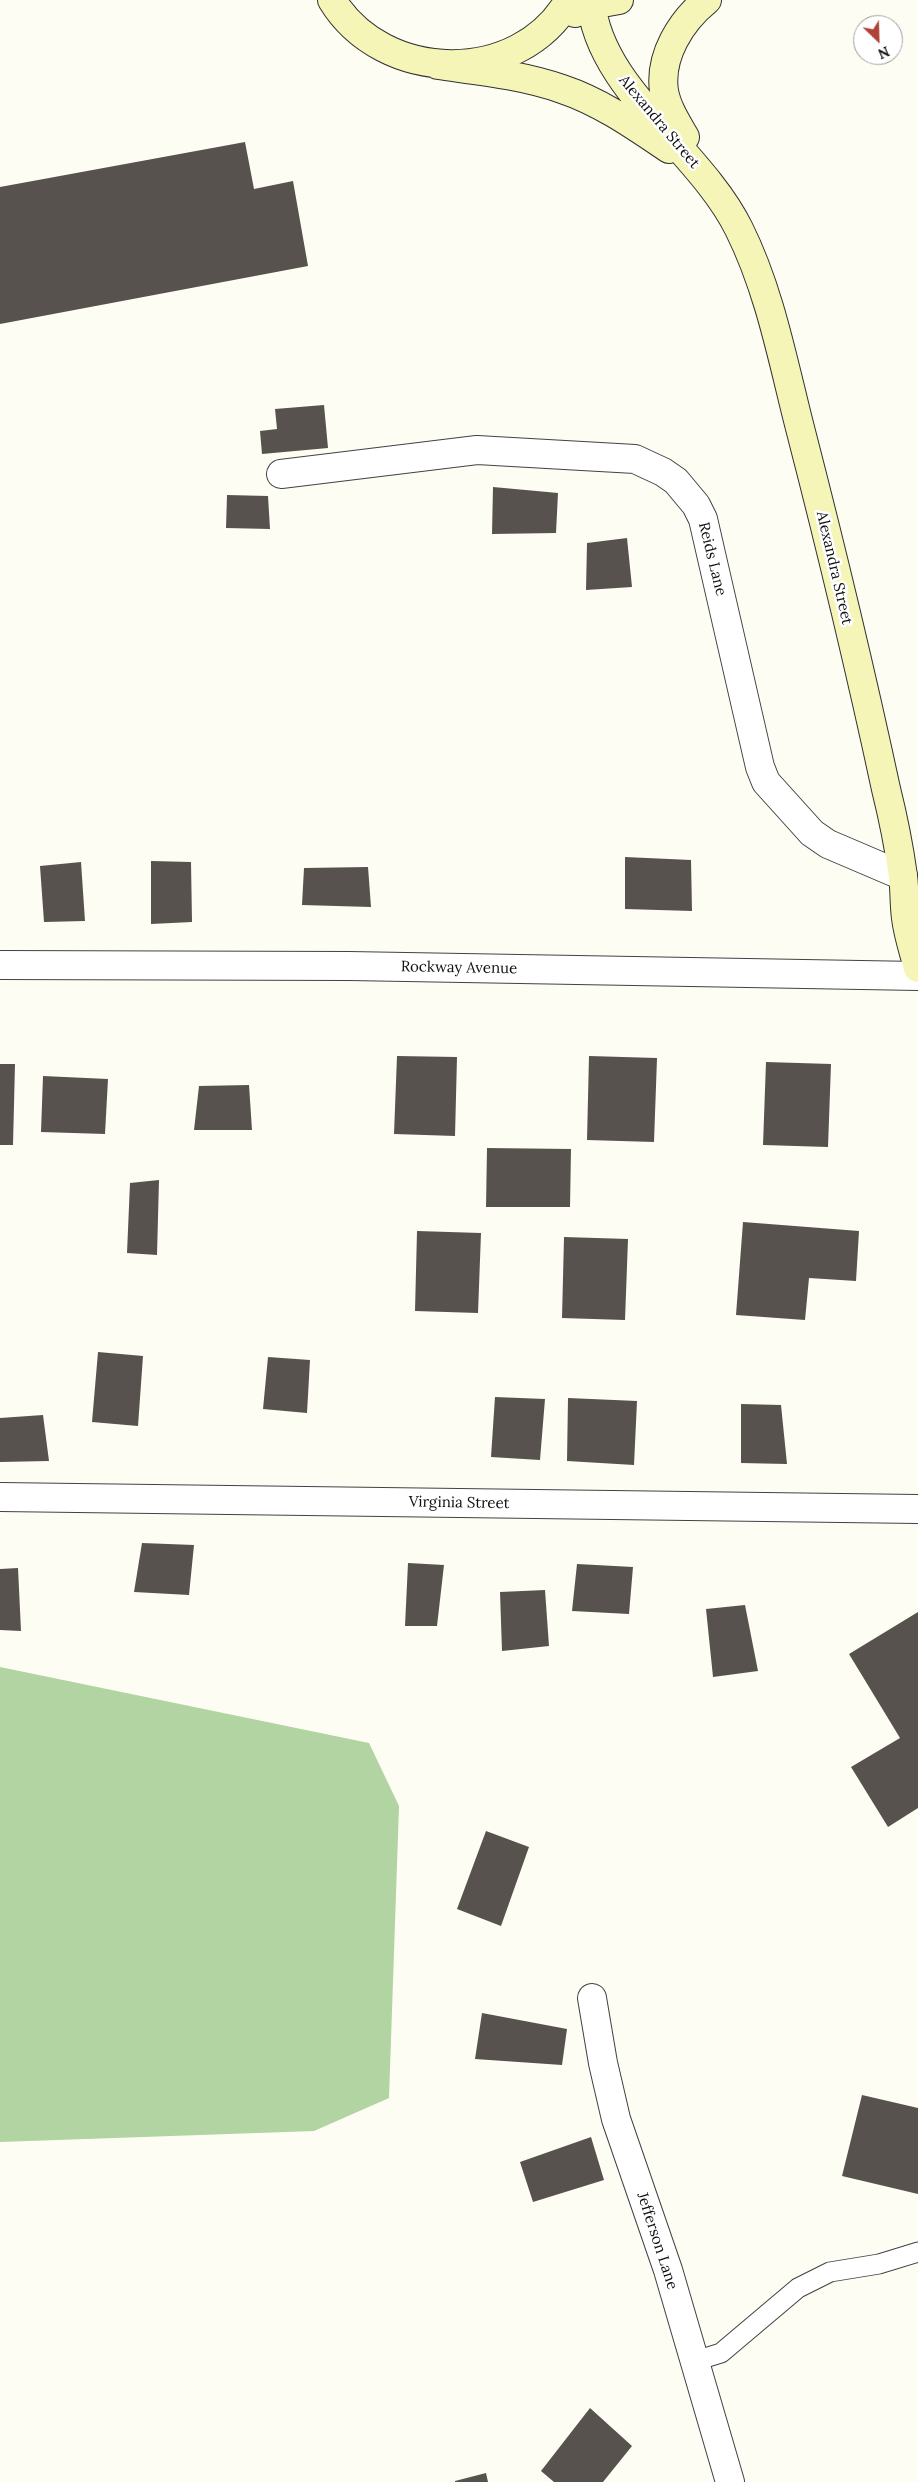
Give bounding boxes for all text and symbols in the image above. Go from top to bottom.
north arrow [853,15,903,65]
text: N [875,42,892,63]
street label: Alexandra Street [615,72,703,172]
street label: Alexandra Street [812,510,856,626]
street label: Reids Lane [694,520,730,598]
street label: Rockway Avenue [401,958,517,978]
street label: Virginia Street [409,1493,509,1513]
street label: Jefferson Lane [633,2190,681,2292]

